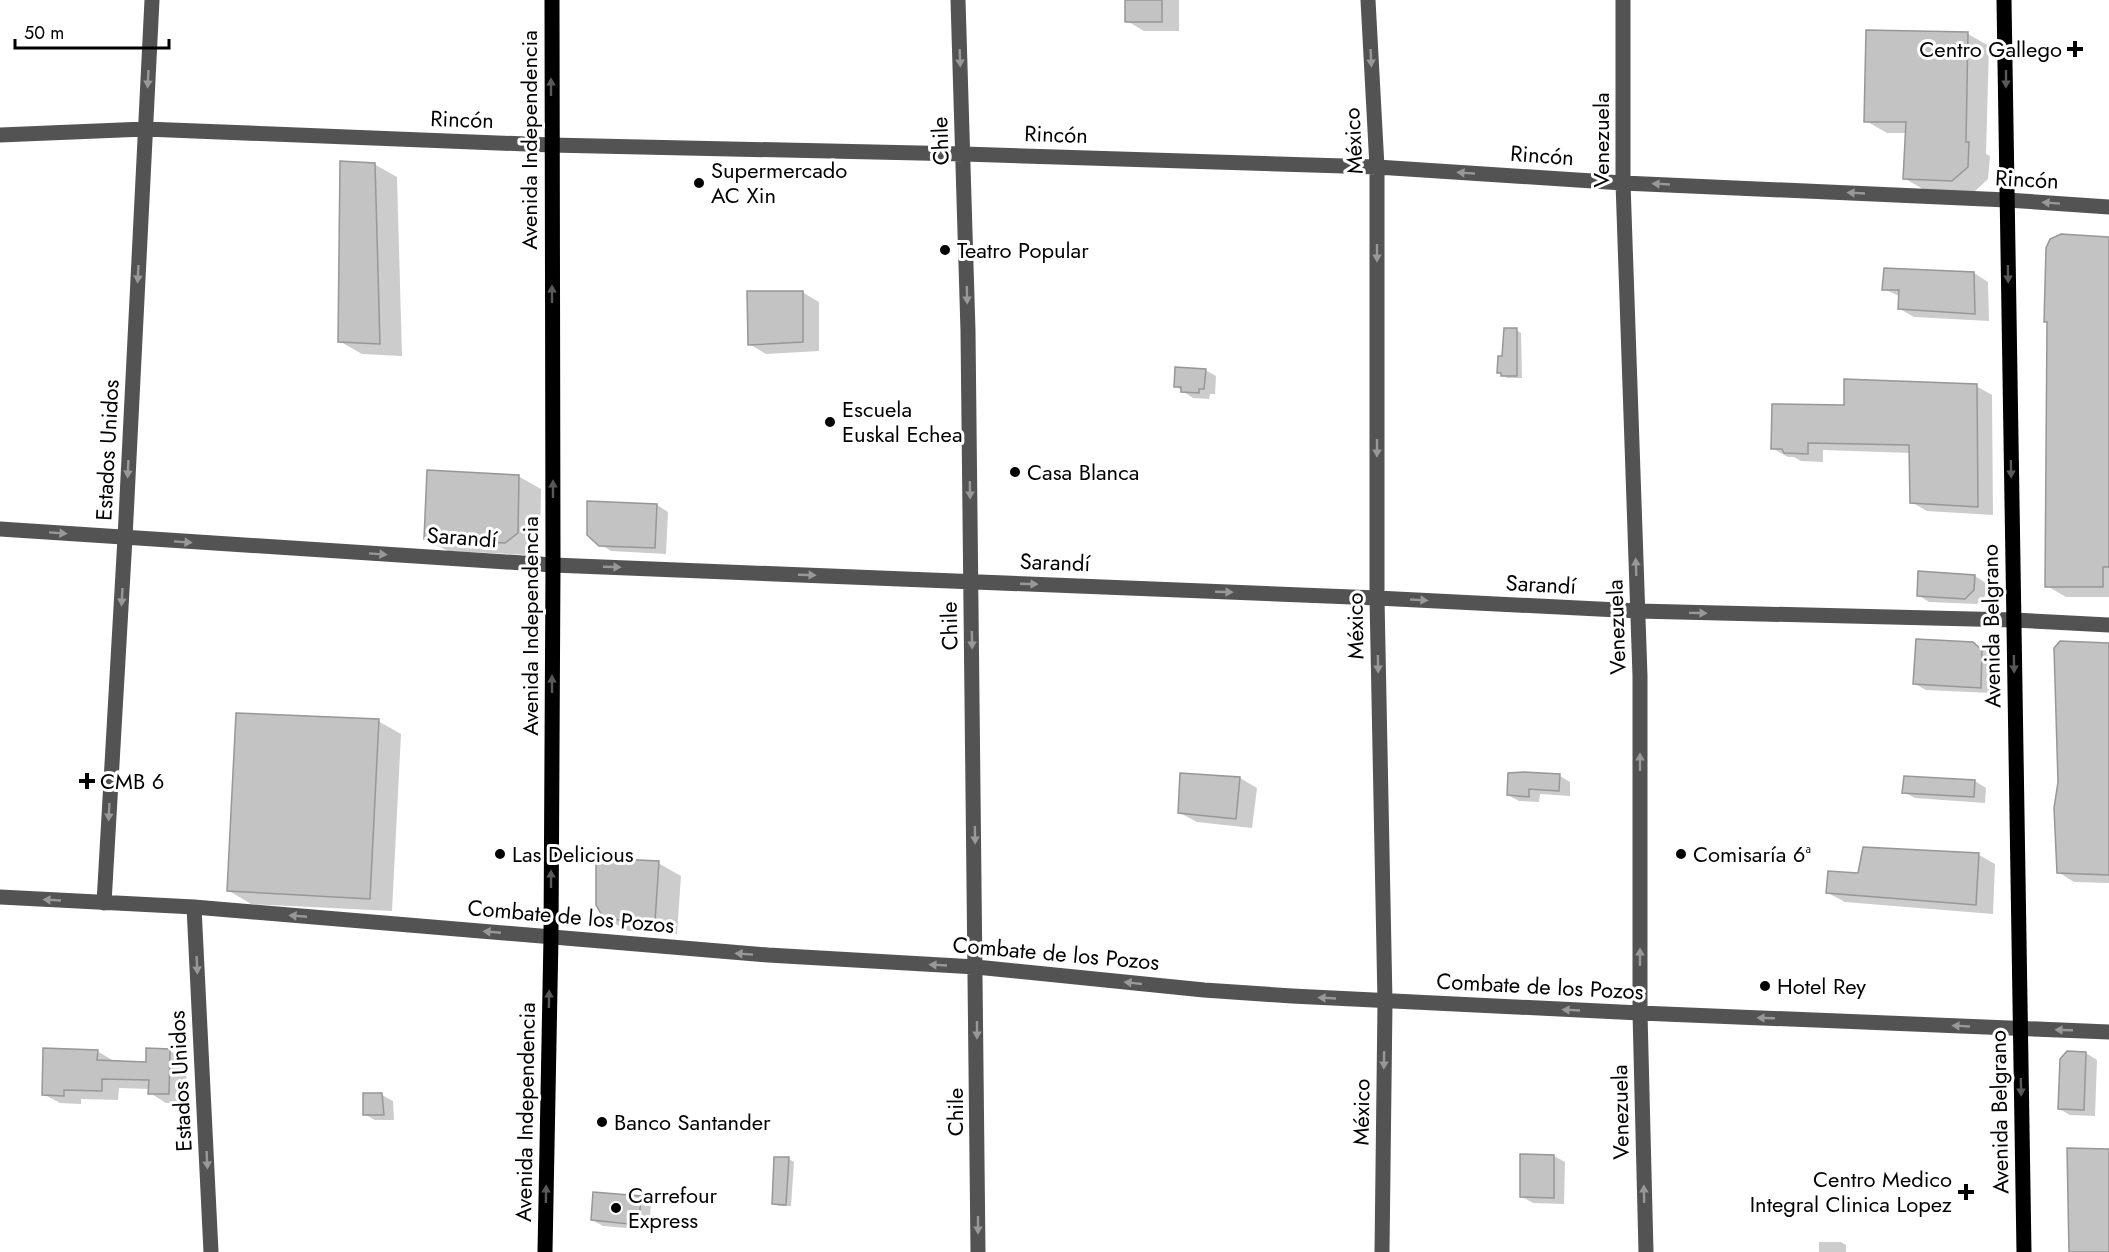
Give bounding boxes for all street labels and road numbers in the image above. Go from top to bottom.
street label: Avenida Independencia [513,30,545,250]
street label: Venezuela [1585,92,1617,188]
street label: Rincón [430,102,494,136]
street label: México [1335,107,1371,175]
street label: Chile [923,116,957,166]
street label: Rincón [1024,117,1088,151]
street label: Rincón [1509,137,1575,173]
street label: Rincón [1994,161,2060,197]
street label: Estados Unidos [87,378,127,521]
street label: Avenida Independencia [514,516,546,736]
street label: Sarandí [426,519,500,556]
street label: Avenida Belgrano [1974,544,2008,708]
street label: Sarandí [1019,545,1092,579]
street label: Sarandí [1505,566,1578,602]
street label: Venezuela [1598,579,1634,675]
street label: México [1338,592,1372,660]
street label: Chile [933,601,965,651]
street label: Combate de los Pozos [466,891,676,941]
street label: Combate de los Pozos [951,928,1161,978]
street label: Combate de los Pozos [1436,965,1644,1007]
street label: Avenida Independencia [507,1002,543,1222]
street label: Estados Unidos [160,1009,200,1152]
street label: Avenida Belgrano [1982,1030,2016,1194]
street label: Venezuela [1603,1064,1637,1160]
street label: México [1344,1078,1378,1146]
street label: Chile [939,1088,971,1136]

